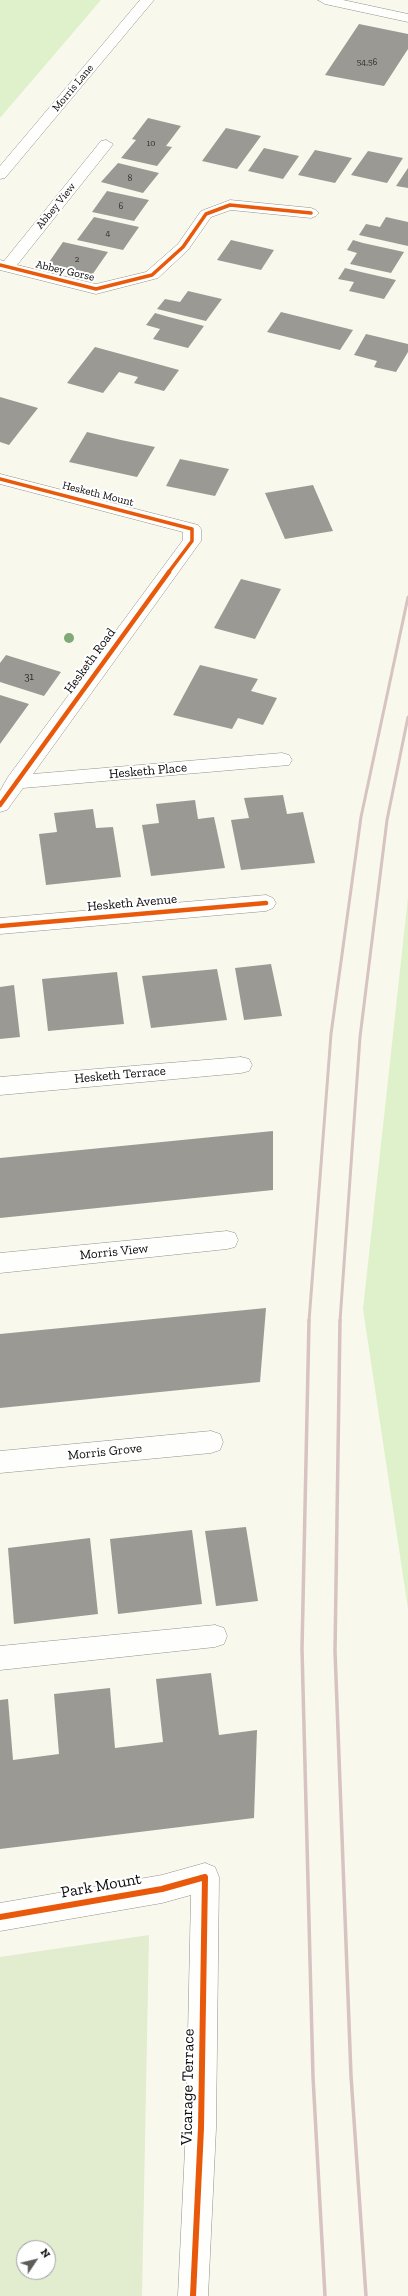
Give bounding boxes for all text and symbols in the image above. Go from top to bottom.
house number: 54,56 [357,57,377,67]
street label: Morris Lane [49,62,97,114]
house number: 10 [147,138,155,148]
house number: 8 [128,173,132,183]
street label: Abbey View [33,180,79,232]
house number: 6 [119,201,123,211]
house number: 4 [106,228,110,238]
house number: 2 [75,254,79,264]
street label: Abbey Gorse [34,258,96,284]
street label: Hesketh Mount [61,479,135,509]
street label: Hesketh Road [61,625,119,697]
house number: 31 [24,670,34,684]
street label: Hesketh Place [108,760,188,782]
street label: Hesketh Avenue [86,891,178,915]
street label: Hesketh Terrace [74,1063,166,1087]
street label: Morris View [79,1241,149,1263]
street label: Morris Grove [67,1440,143,1464]
street label: Park Mount [59,1869,143,1903]
street label: Vicarage Terrace [177,2029,199,2145]
north arrow [16,2240,56,2280]
text: N [38,2246,53,2261]

